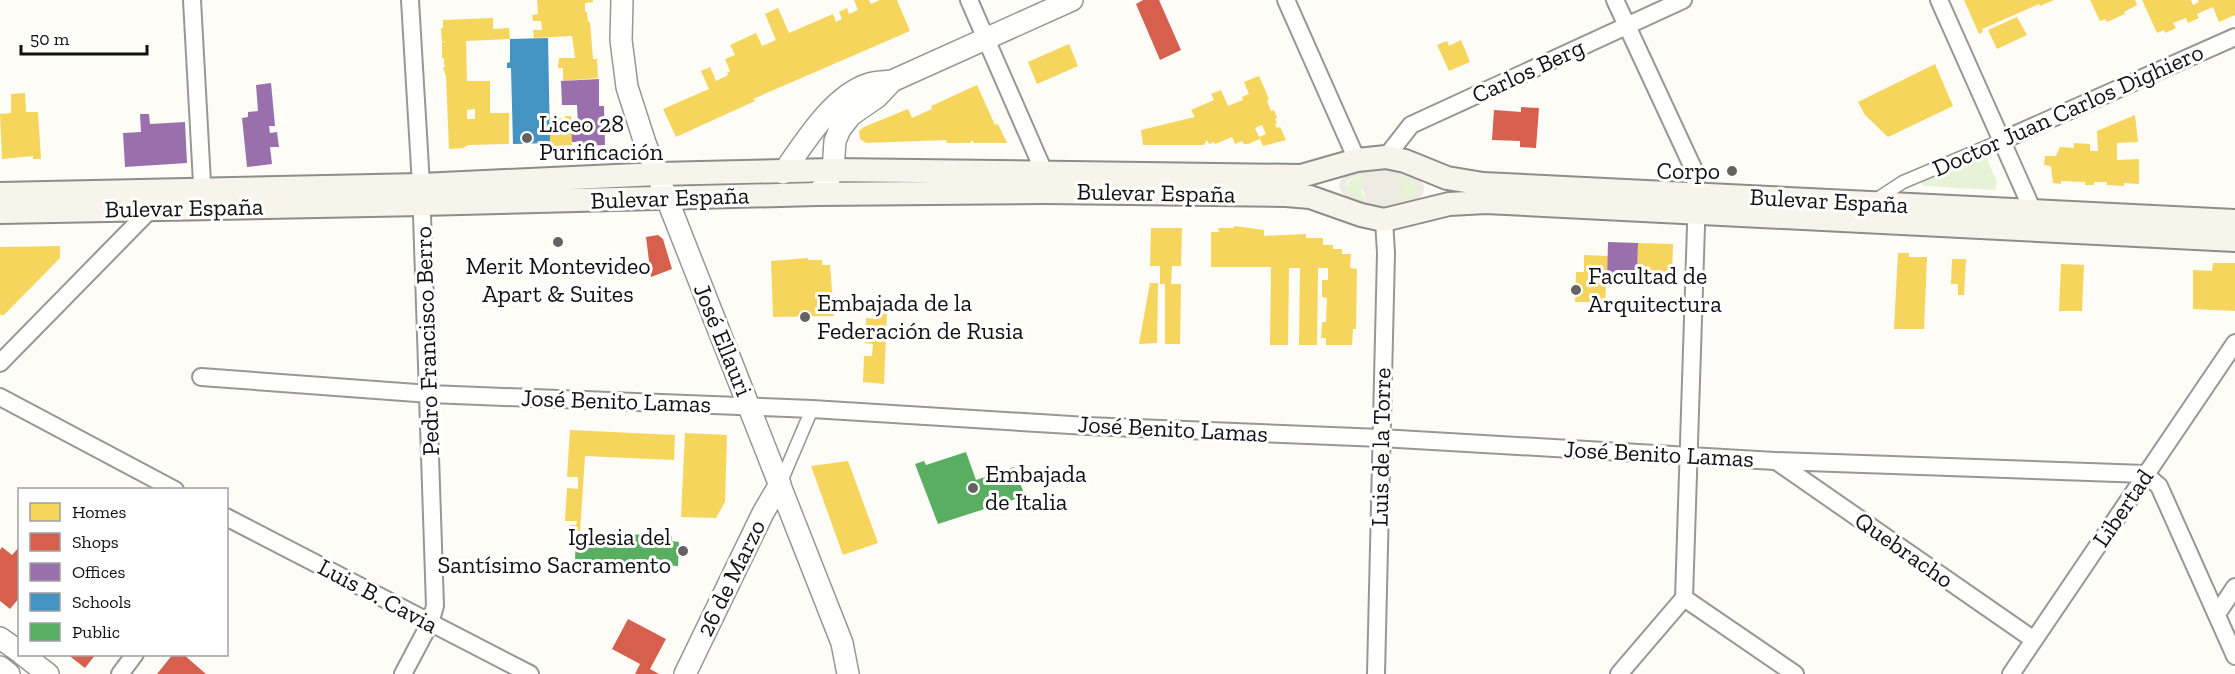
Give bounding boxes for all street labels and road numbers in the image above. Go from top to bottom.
street label: Carlos Berg [1467,32,1589,109]
street label: Doctor Juan Carlos Dighiero [1928,37,2208,182]
street label: Bulevar España [1076,177,1236,208]
street label: Bulevar España [590,180,750,215]
street label: Bulevar España [1749,182,1910,219]
street label: Bulevar España [104,192,264,223]
street label: Pedro Francisco Berro [408,226,445,456]
street label: José Ellauri [688,279,759,400]
street label: Luis de la Torre [1365,367,1396,527]
street label: José Benito Lamas [520,383,712,418]
street label: José Benito Lamas [1077,409,1269,448]
street label: José Benito Lamas [1563,434,1755,473]
street label: Libertad [2086,463,2159,552]
street label: Quebracho [1849,505,1959,594]
street label: 26 de Marzo [690,515,771,641]
street label: Luis B. Cavia [314,552,443,639]

